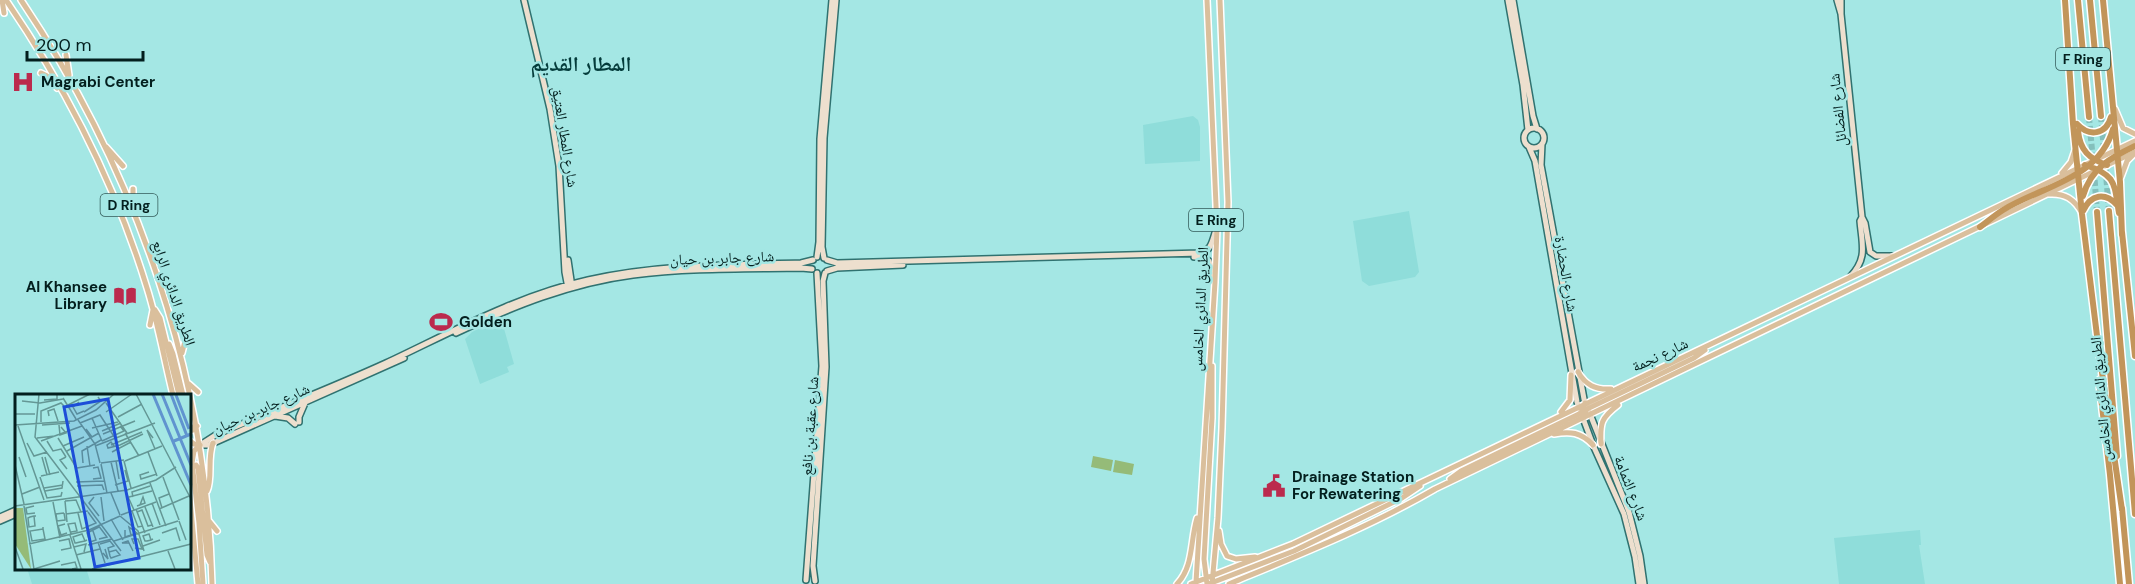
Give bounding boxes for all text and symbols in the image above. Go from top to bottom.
scale bar [27,24,142,62]
text: 200 m [36,33,92,57]
road number: F Ring [2056,48,2110,70]
district label: المطار القديم [530,50,632,78]
hospital icon: Magrabi Center [10,69,36,95]
place label: Magrabi Center [41,72,155,92]
street label: شارع الفضائل [1824,72,1852,148]
street label: شارع المطار العتيق [547,85,583,189]
road number: D Ring [100,194,158,216]
road number: E Ring [1189,209,1243,231]
street label: شارع الحضارة [1549,235,1583,314]
street label: الطريق الدائري الرابع [146,238,200,349]
street label: شارع جابر بن حيان [669,246,775,270]
street label: الطريق الدائري الخامس [1187,246,1215,372]
place label: Al Khansee Library [26,277,107,314]
library icon: Al Khansee Library [112,283,138,309]
sports icon: Golden [428,309,454,335]
place label: Golden [459,312,512,332]
street label: شارع نجمة [1629,333,1691,377]
street label: الطريق الدائري الخامس [2086,336,2118,462]
street label: شارع عقبة بن نافع [797,376,823,476]
street label: شارع جابر بن حيان [209,379,313,439]
inset map [15,394,190,569]
street label: شارع الثمامة [1609,453,1653,524]
place label: Drainage Station For Rewatering [1292,467,1414,504]
public building icon: Drainage Station For Rewatering [1261,473,1287,499]

